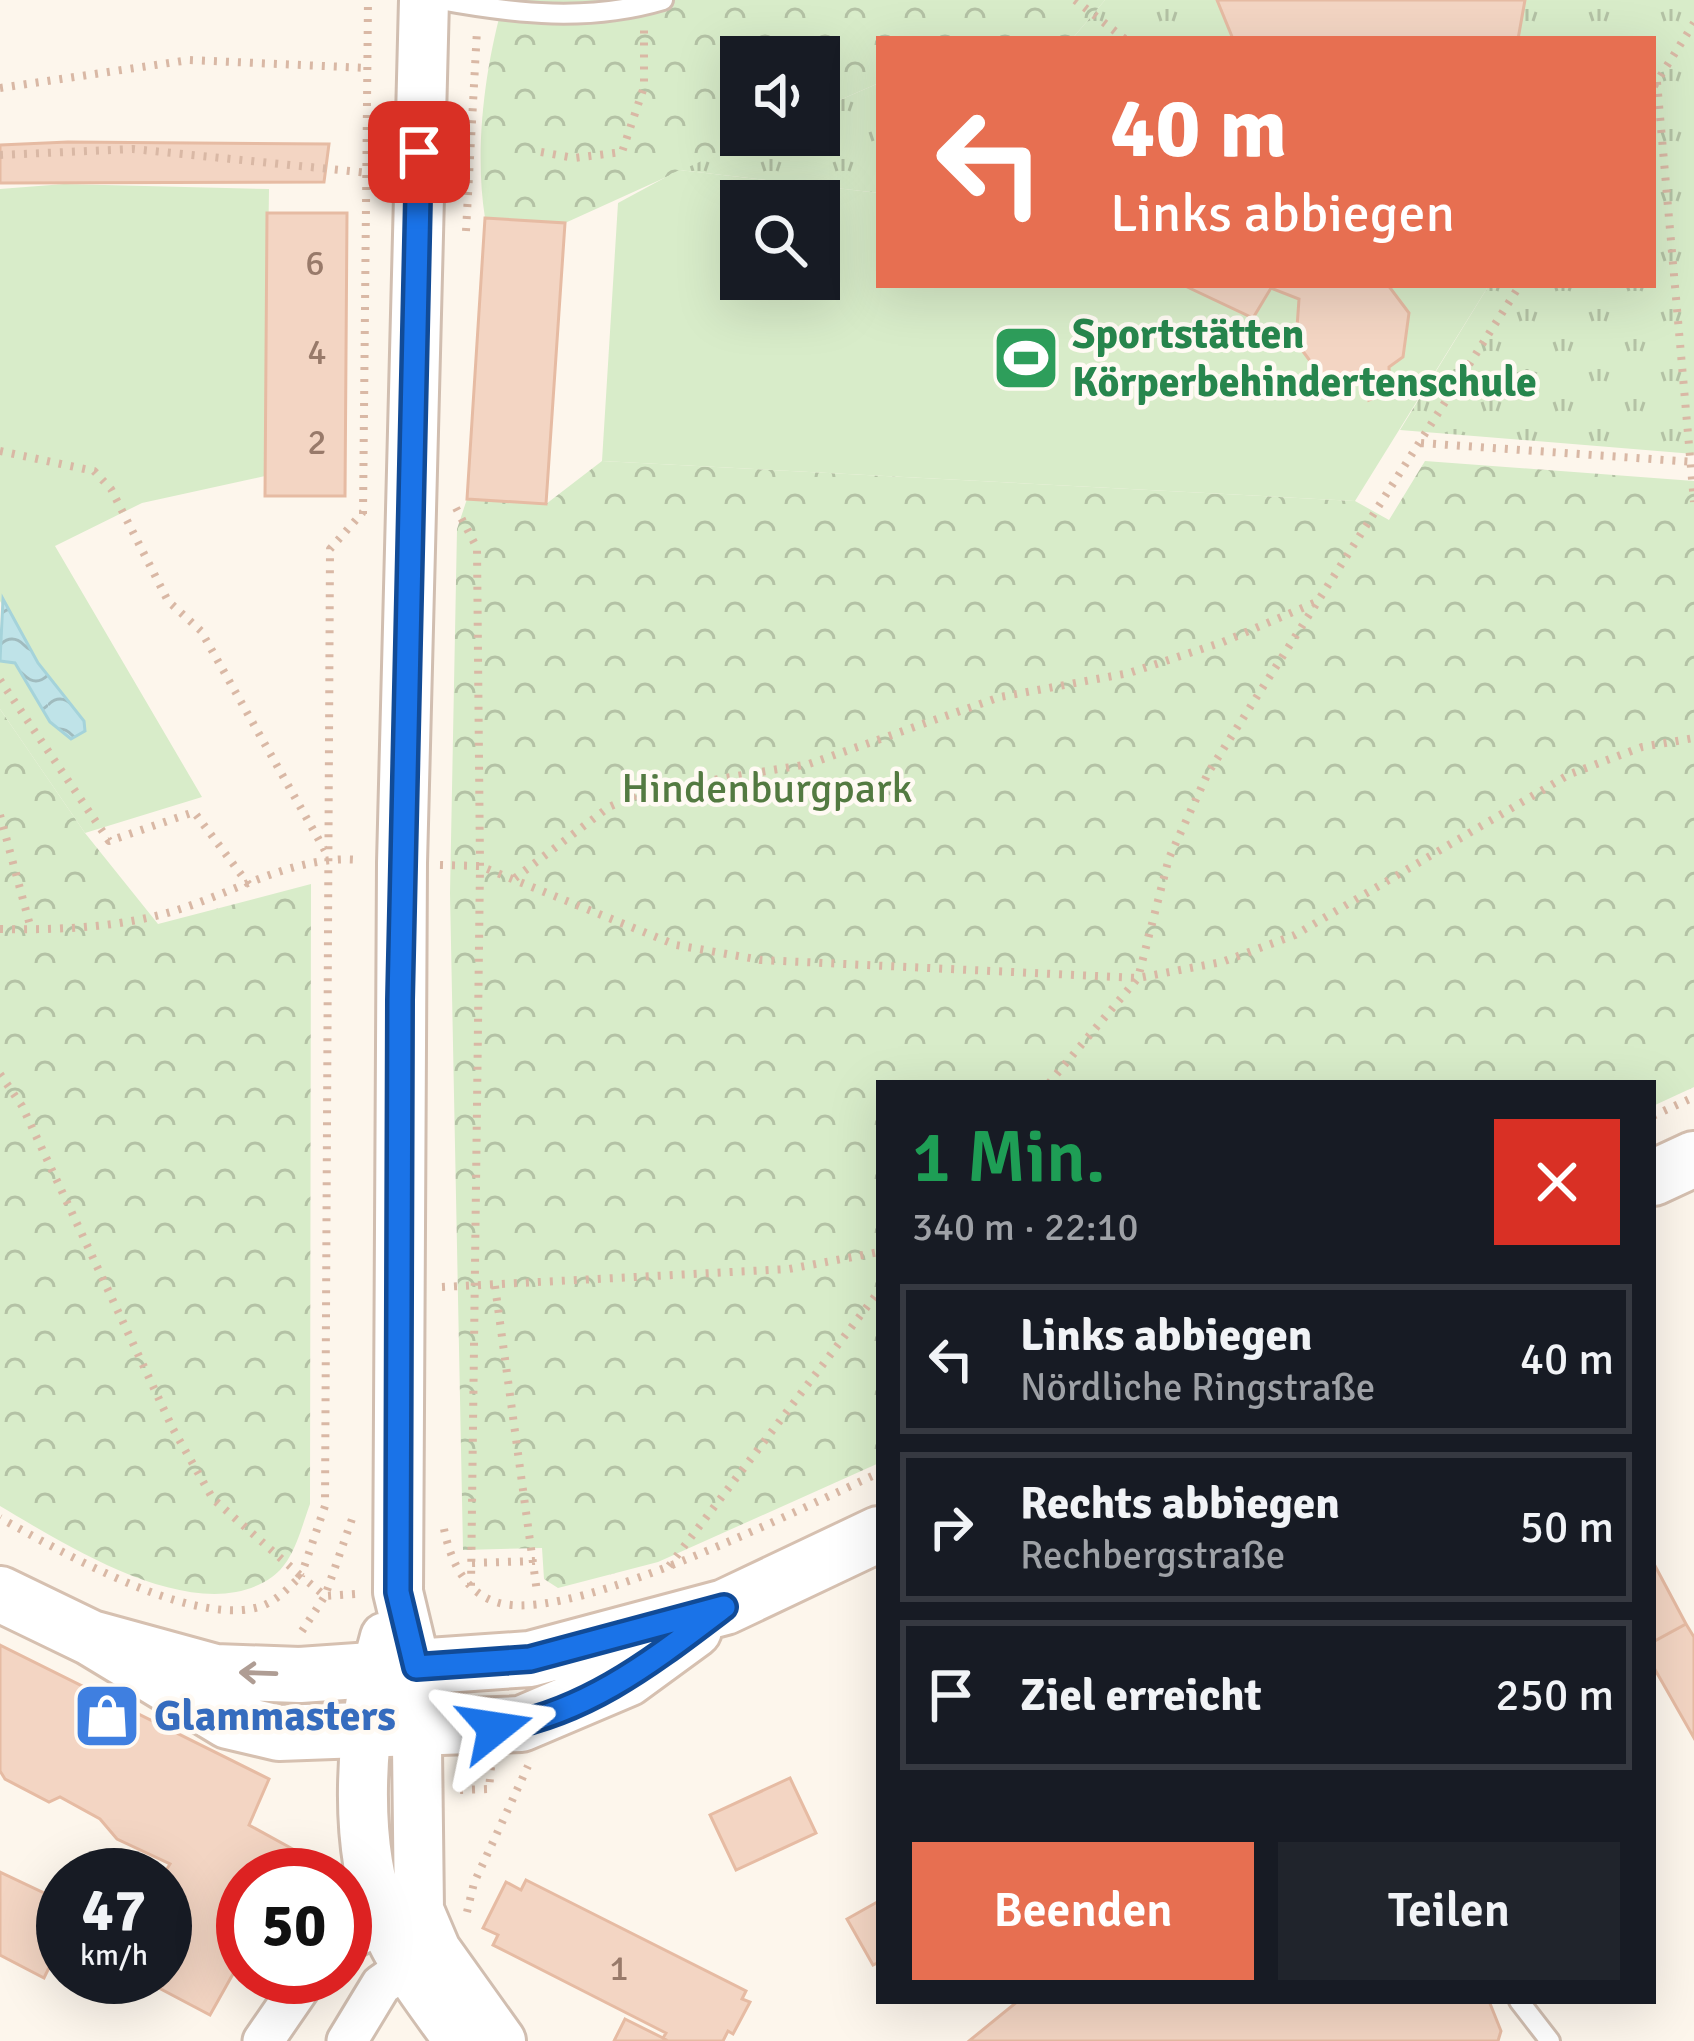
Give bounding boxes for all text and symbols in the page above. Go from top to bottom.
map controls [720,36,840,300]
button: sound [720,36,840,156]
text: 40 m [1110,77,1287,181]
icon: left [912,84,1068,240]
pin [368,101,470,203]
icon: arrive [386,119,452,185]
button: search [720,180,840,300]
text: Links abbiegen [1110,180,1455,247]
house number: 6 [305,241,325,286]
place label: Sportstätten Körperbehindertenschule [1072,309,1537,408]
sports icon: Sportstätten Körperbehindertenschule [991,323,1061,393]
house number: 4 [307,330,327,375]
house number: 2 [307,420,327,465]
park label: Hindenburgpark [621,763,913,814]
text: 1 Min. [912,1113,1106,1202]
button: close [1494,1119,1620,1245]
text: 340 m · 22:10 [912,1203,1139,1251]
text: Links abbiegen [1020,1308,1312,1363]
icon: left [918,1326,984,1392]
text: 40 m [1520,1332,1614,1387]
text: Nördliche Ringstraße [1020,1363,1375,1411]
text: Rechts abbiegen [1020,1476,1340,1531]
icon: right [918,1494,984,1560]
text: 50 m [1520,1500,1614,1555]
text: Rechbergstraße [1020,1531,1285,1579]
one-way arrow [239,1662,278,1685]
icon: arrive [918,1662,984,1728]
position arrow [432,1665,558,1791]
text: Ziel erreicht [1020,1668,1262,1723]
text: 250 m [1495,1668,1614,1723]
shop icon: Glammasters [72,1681,142,1751]
place label: Glammasters [154,1691,396,1742]
button: Beenden [912,1842,1254,1980]
button: Teilen [1278,1842,1620,1980]
speed limit sign: 50 [216,1848,372,2004]
text: 47 [82,1874,146,1948]
text: km/h [80,1937,148,1974]
house number: 1 [609,1946,629,1991]

